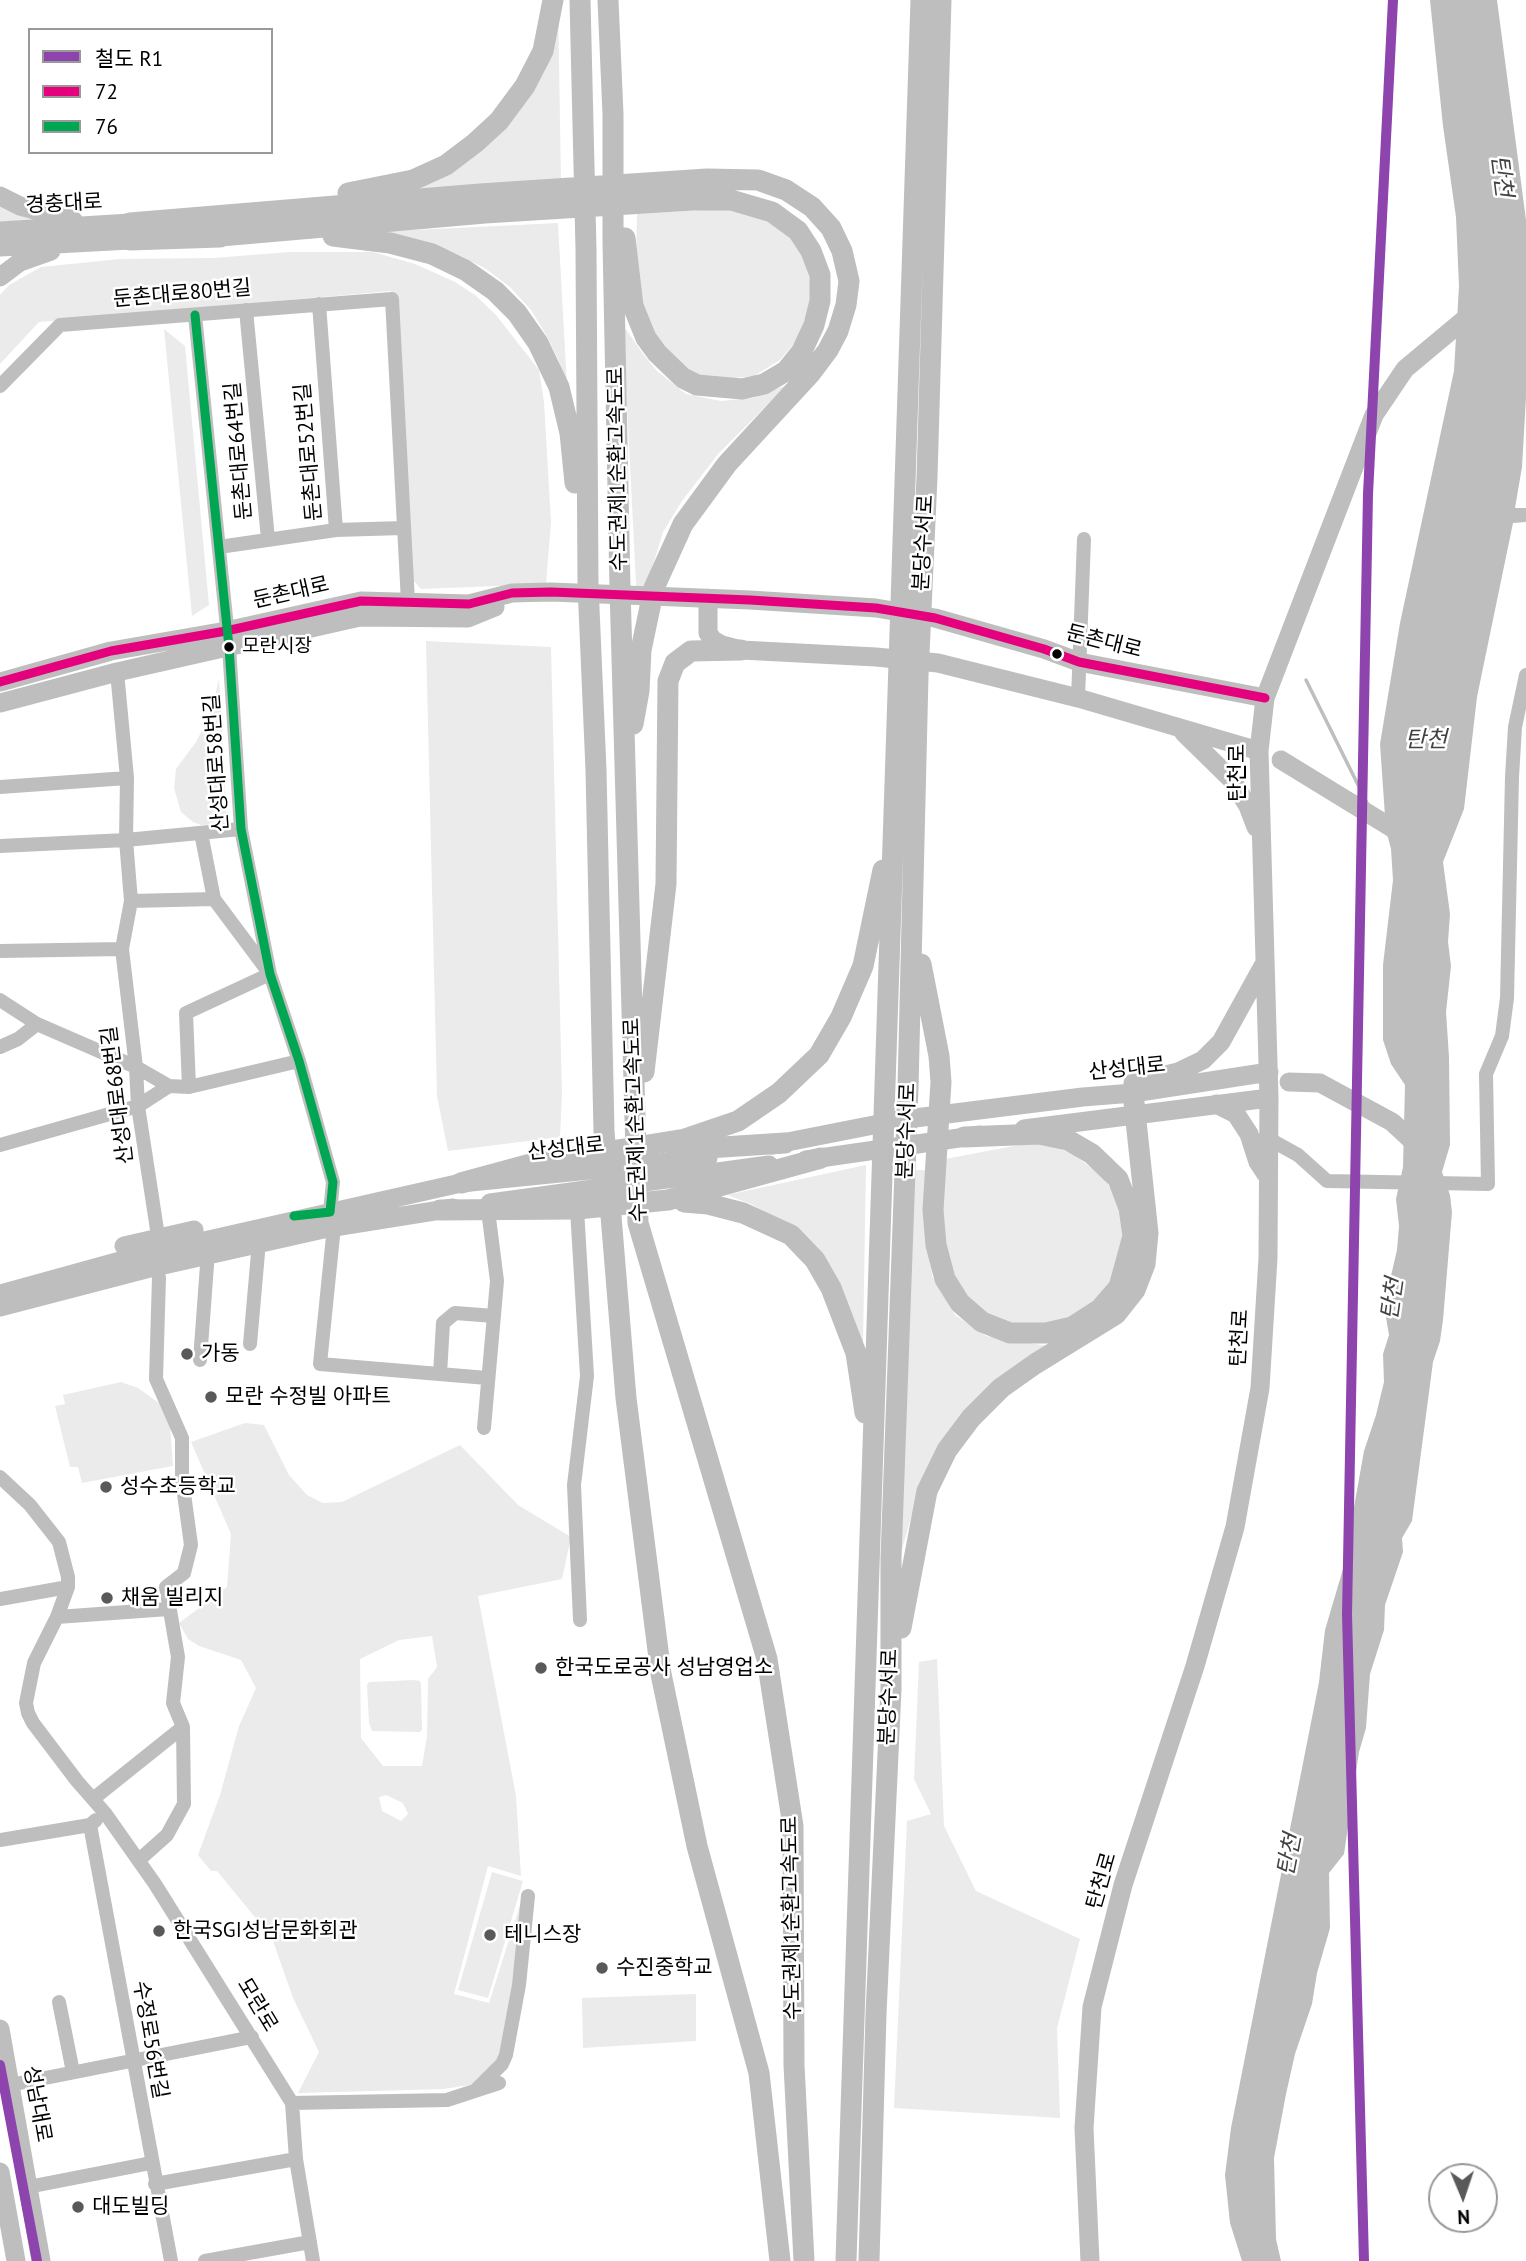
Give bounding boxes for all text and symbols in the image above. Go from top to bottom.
legend [28,28,273,154]
text: 철도 R1 [95,45,163,72]
text: 72 [95,78,118,105]
text: 76 [95,113,118,140]
water label: 탄천 [1485,153,1517,199]
street label: 경충대로 [25,189,103,219]
street label: 둔촌대로80번길 [112,275,252,313]
street label: 수도권제1순환고속도로 [604,366,632,572]
street label: 둔촌대로64번길 [220,381,258,521]
street label: 둔촌대로52번길 [290,382,328,522]
street label: 분당수서로 [909,494,939,592]
street label: 둔촌대로 [251,572,331,614]
street label: 둔촌대로 [1063,620,1145,664]
place label: 모란시장 [242,636,312,658]
marker: 모란시장 [222,640,236,654]
unlabelled marker [1050,647,1064,661]
street label: 산성대로58번길 [200,693,234,833]
water label: 탄천 [1405,726,1447,754]
street label: 탄천로 [1225,744,1251,802]
street label: 수도권제1순환고속도로 [620,1017,652,1223]
street label: 산성대로68번길 [97,1025,139,1165]
street label: 산성대로 [1087,1052,1167,1086]
street label: 분당수서로 [893,1082,921,1180]
street label: 산성대로 [526,1132,606,1166]
water label: 탄천 [1376,1276,1410,1322]
street label: 탄천로 [1226,1308,1254,1368]
place label: 가동 [201,1341,240,1367]
marker: 가동 [179,1346,195,1362]
place label: 모란 수정빌 아파트 [225,1384,391,1410]
marker: 모란 수정빌 아파트 [203,1389,219,1405]
place label: 성수초등학교 [120,1474,236,1500]
marker: 성수초등학교 [98,1479,114,1495]
place label: 채움 빌리지 [121,1585,223,1611]
marker: 채움 빌리지 [99,1590,115,1606]
street label: 분당수서로 [875,1648,903,1746]
place label: 한국도로공사 성남영업소 [555,1655,773,1681]
marker: 한국도로공사 성남영업소 [533,1660,549,1676]
street label: 수도권제1순환고속도로 [778,1815,806,2021]
water label: 탄천 [1272,1832,1308,1878]
street label: 탄천로 [1082,1850,1122,1912]
place label: 한국SGI성남문화회관 [173,1918,358,1944]
place label: 테니스장 [504,1922,581,1948]
marker: 한국SGI성남문화회관 [151,1923,167,1939]
marker: 테니스장 [482,1927,498,1943]
place label: 수진중학교 [616,1955,713,1981]
marker: 수진중학교 [594,1960,610,1976]
street label: 모란로 [231,1974,283,2036]
street label: 수정로56번길 [127,1979,173,2101]
street label: 성남대로 [18,2064,56,2144]
north arrow [1428,2163,1498,2233]
place label: 대도빌딩 [92,2194,169,2220]
marker: 대도빌딩 [70,2199,86,2215]
text: N [1457,2205,1470,2229]

